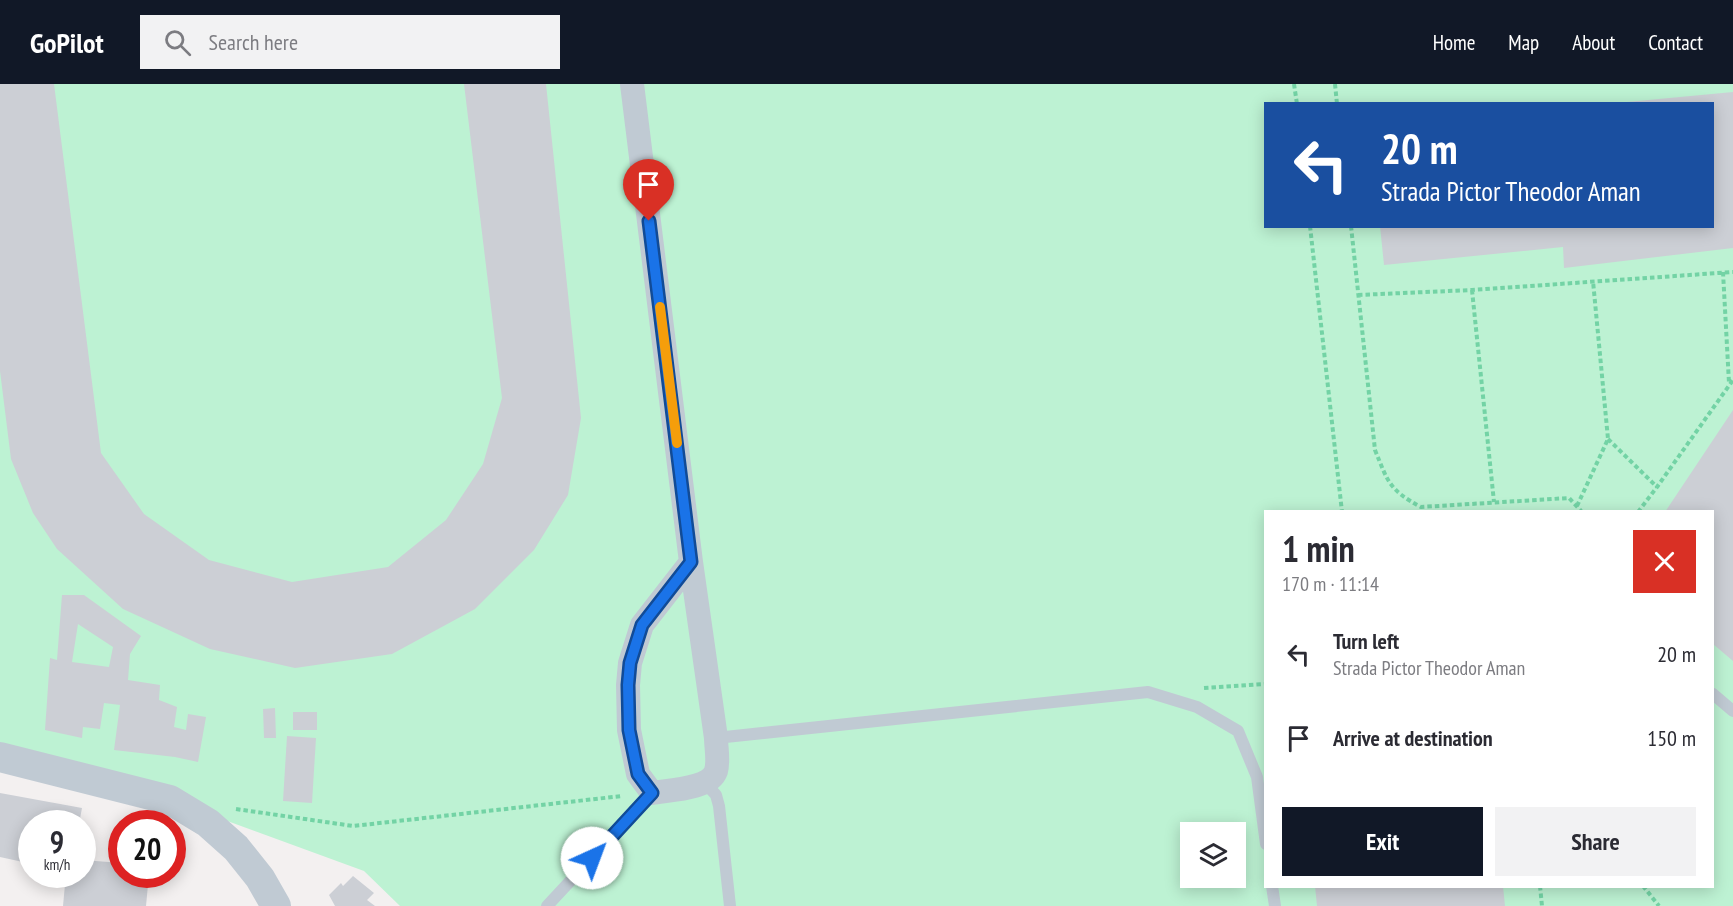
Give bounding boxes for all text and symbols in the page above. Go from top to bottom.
search box [140,15,560,69]
text: GoPilot [30,24,104,61]
icon: search [161,26,194,59]
text: Search here [209,28,298,56]
text: Home [1433,29,1475,56]
text: Map [1508,29,1539,56]
text: About [1572,29,1615,56]
text: Contact [1648,29,1703,56]
text: 20 m [1381,121,1458,176]
icon: left [1282,126,1360,204]
pin [623,159,674,221]
icon: arrive [632,168,665,201]
text: Strada Pictor Theodor Aman [1381,174,1641,208]
text: 1 min [1282,525,1355,572]
button: close [1633,530,1696,593]
text: 170 m · 11:14 [1282,571,1379,597]
text: Turn left [1333,627,1399,655]
icon: left [1282,638,1315,671]
text: 20 m [1657,640,1696,668]
text: Strada Pictor Theodor Aman [1333,655,1525,681]
icon: arrive [1282,722,1315,755]
text: Arrive at destination [1333,724,1493,752]
text: 150 m [1647,724,1696,752]
button: Exit [1282,807,1483,876]
button: Share [1495,807,1696,876]
speed limit sign: 20 [108,810,186,888]
text: 9 [50,822,64,861]
map controls [1180,822,1246,888]
button: layers [1180,822,1246,888]
position arrow [560,826,624,890]
text: km/h [44,855,70,874]

